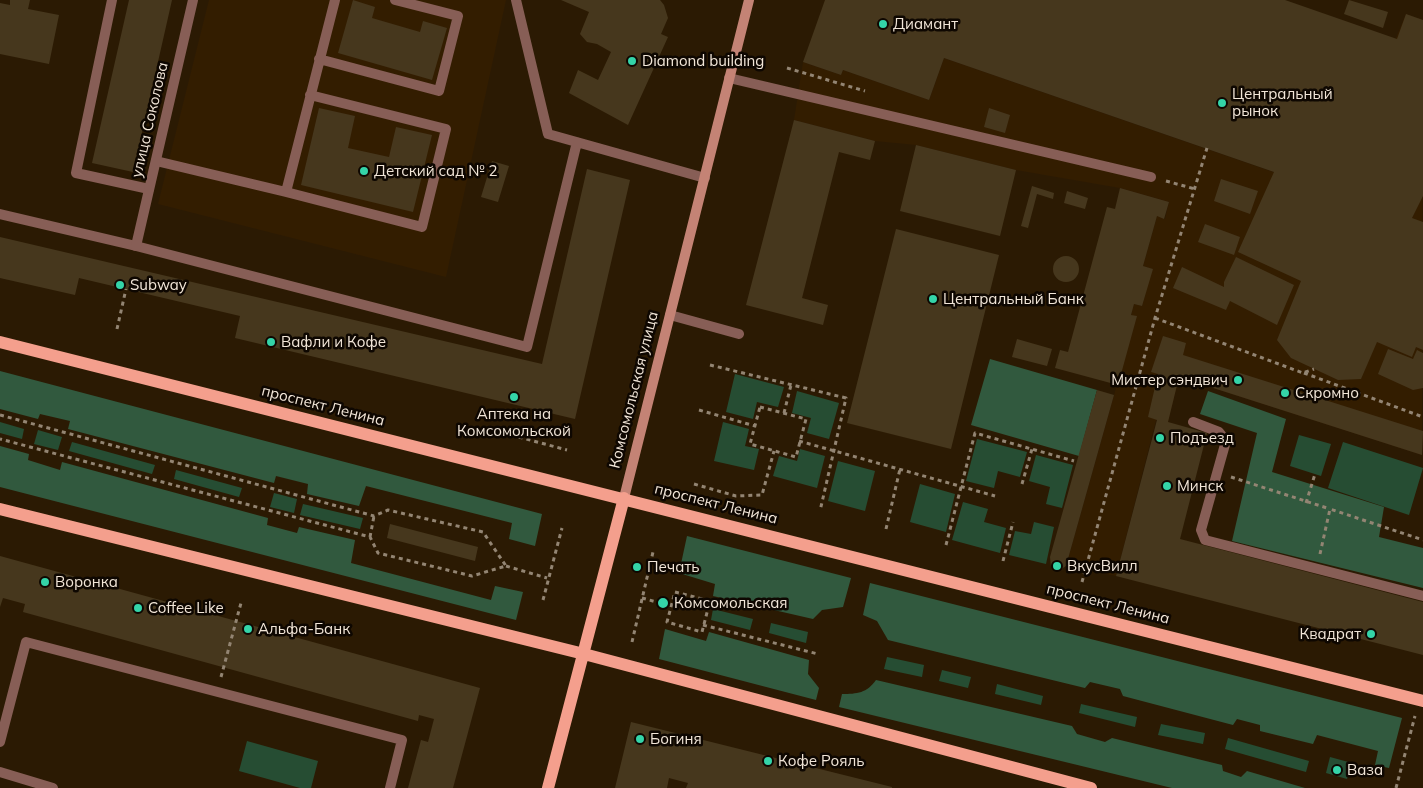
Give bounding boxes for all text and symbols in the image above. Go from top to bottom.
place label: Диамант [893,15,958,33]
marker: Диамант [877,18,889,30]
place label: Diamond building [642,52,764,70]
marker: Diamond building [626,55,638,67]
street label: улица Соколова [128,60,172,180]
place label: Центральный рынок [1232,85,1333,120]
marker: Центральный рынок [1216,97,1228,109]
place label: Детский сад № 2 [374,162,498,180]
marker: Детский сад № 2 [358,165,370,177]
place label: Subway [130,276,187,294]
marker: Subway [114,279,126,291]
place label: Центральный Банк [943,290,1084,308]
marker: Центральный Банк [927,293,939,305]
street label: Комсомольская улица [606,310,662,470]
place label: Вафли и Кофе [281,333,386,351]
marker: Вафли и Кофе [265,336,277,348]
place label: Мистер сэндвич [1111,371,1228,389]
marker: Мистер сэндвич [1232,374,1244,386]
street label: проспект Ленина [260,382,386,430]
place label: Скромно [1295,384,1359,402]
marker: Скромно [1279,387,1291,399]
marker: Аптека на Комсомольской [508,391,520,403]
place label: Аптека на Комсомольской [457,405,571,440]
place label: Подъезд [1170,429,1234,447]
marker: Подъезд [1154,432,1166,444]
place label: Минск [1177,477,1223,495]
street label: проспект Ленина [653,480,779,528]
marker: Минск [1161,480,1173,492]
place label: ВкусВилл [1067,557,1138,575]
place label: Печать [647,558,699,576]
marker: ВкусВилл [1051,560,1063,572]
marker: Печать [631,561,643,573]
place label: Воронка [55,573,118,591]
marker: Воронка [39,576,51,588]
street label: проспект Ленина [1045,580,1171,628]
place label: Комсомольская [674,594,788,612]
marker: Комсомольская [656,596,670,610]
place label: Coffee Like [148,599,224,617]
marker: Coffee Like [132,602,144,614]
place label: Альфа-Банк [258,620,350,638]
marker: Альфа-Банк [242,623,254,635]
place label: Квадрат [1299,625,1361,643]
marker: Квадрат [1365,628,1377,640]
place label: Богиня [650,730,702,748]
marker: Богиня [634,733,646,745]
place label: Кофе Рояль [778,752,864,770]
marker: Кофе Рояль [762,755,774,767]
place label: Ваза [1347,761,1383,779]
marker: Ваза [1331,764,1343,776]

